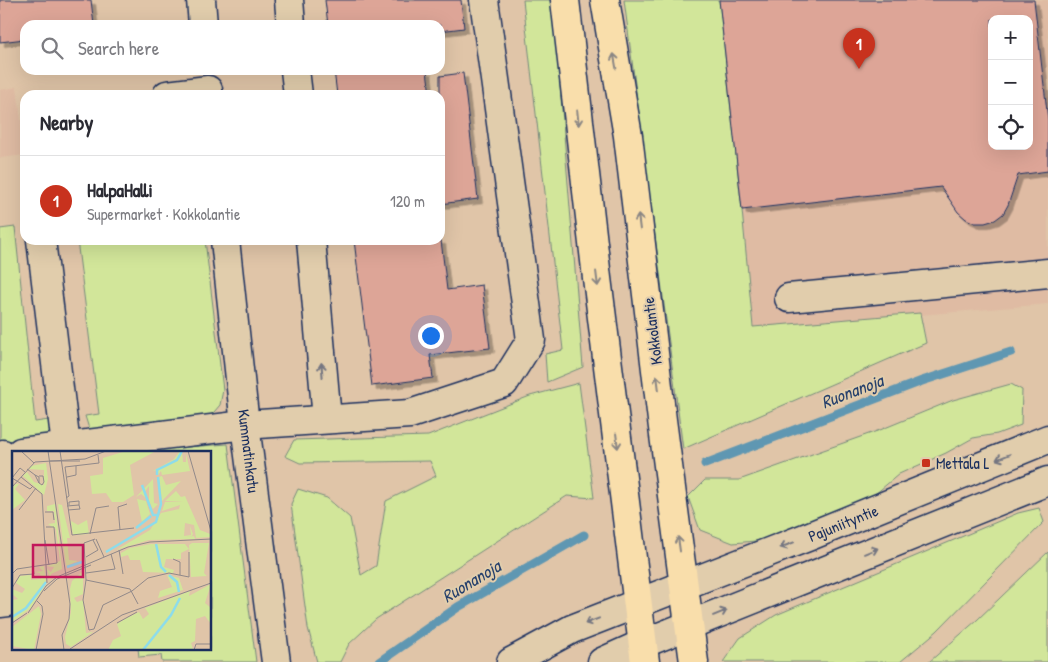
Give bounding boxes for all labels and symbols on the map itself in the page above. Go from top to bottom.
pin: 1 [843,28,875,69]
one-way arrow [610,53,620,69]
one-way arrow [573,110,583,126]
one-way arrow [634,214,644,230]
one-way arrow [592,271,602,287]
street label: Kokkolantie [637,295,667,366]
your location [418,323,444,349]
one-way arrow [318,362,327,378]
water label: Ruonanoja [817,367,888,414]
one-way arrow [653,375,663,391]
street label: Kummatinkatu [233,408,265,495]
one-way arrow [612,432,622,448]
inset map [12,451,211,650]
place label: Mettala L [936,452,989,474]
one-way arrow [996,453,1011,463]
marker: Mettala L [920,457,932,469]
street label: Pajuniityntie [805,499,882,547]
one-way arrow [674,537,684,553]
one-way arrow [780,541,796,550]
one-way arrow [863,546,878,556]
water label: Ruonanoja [437,553,507,608]
one-way arrow [712,608,727,617]
one-way arrow [585,617,600,626]

